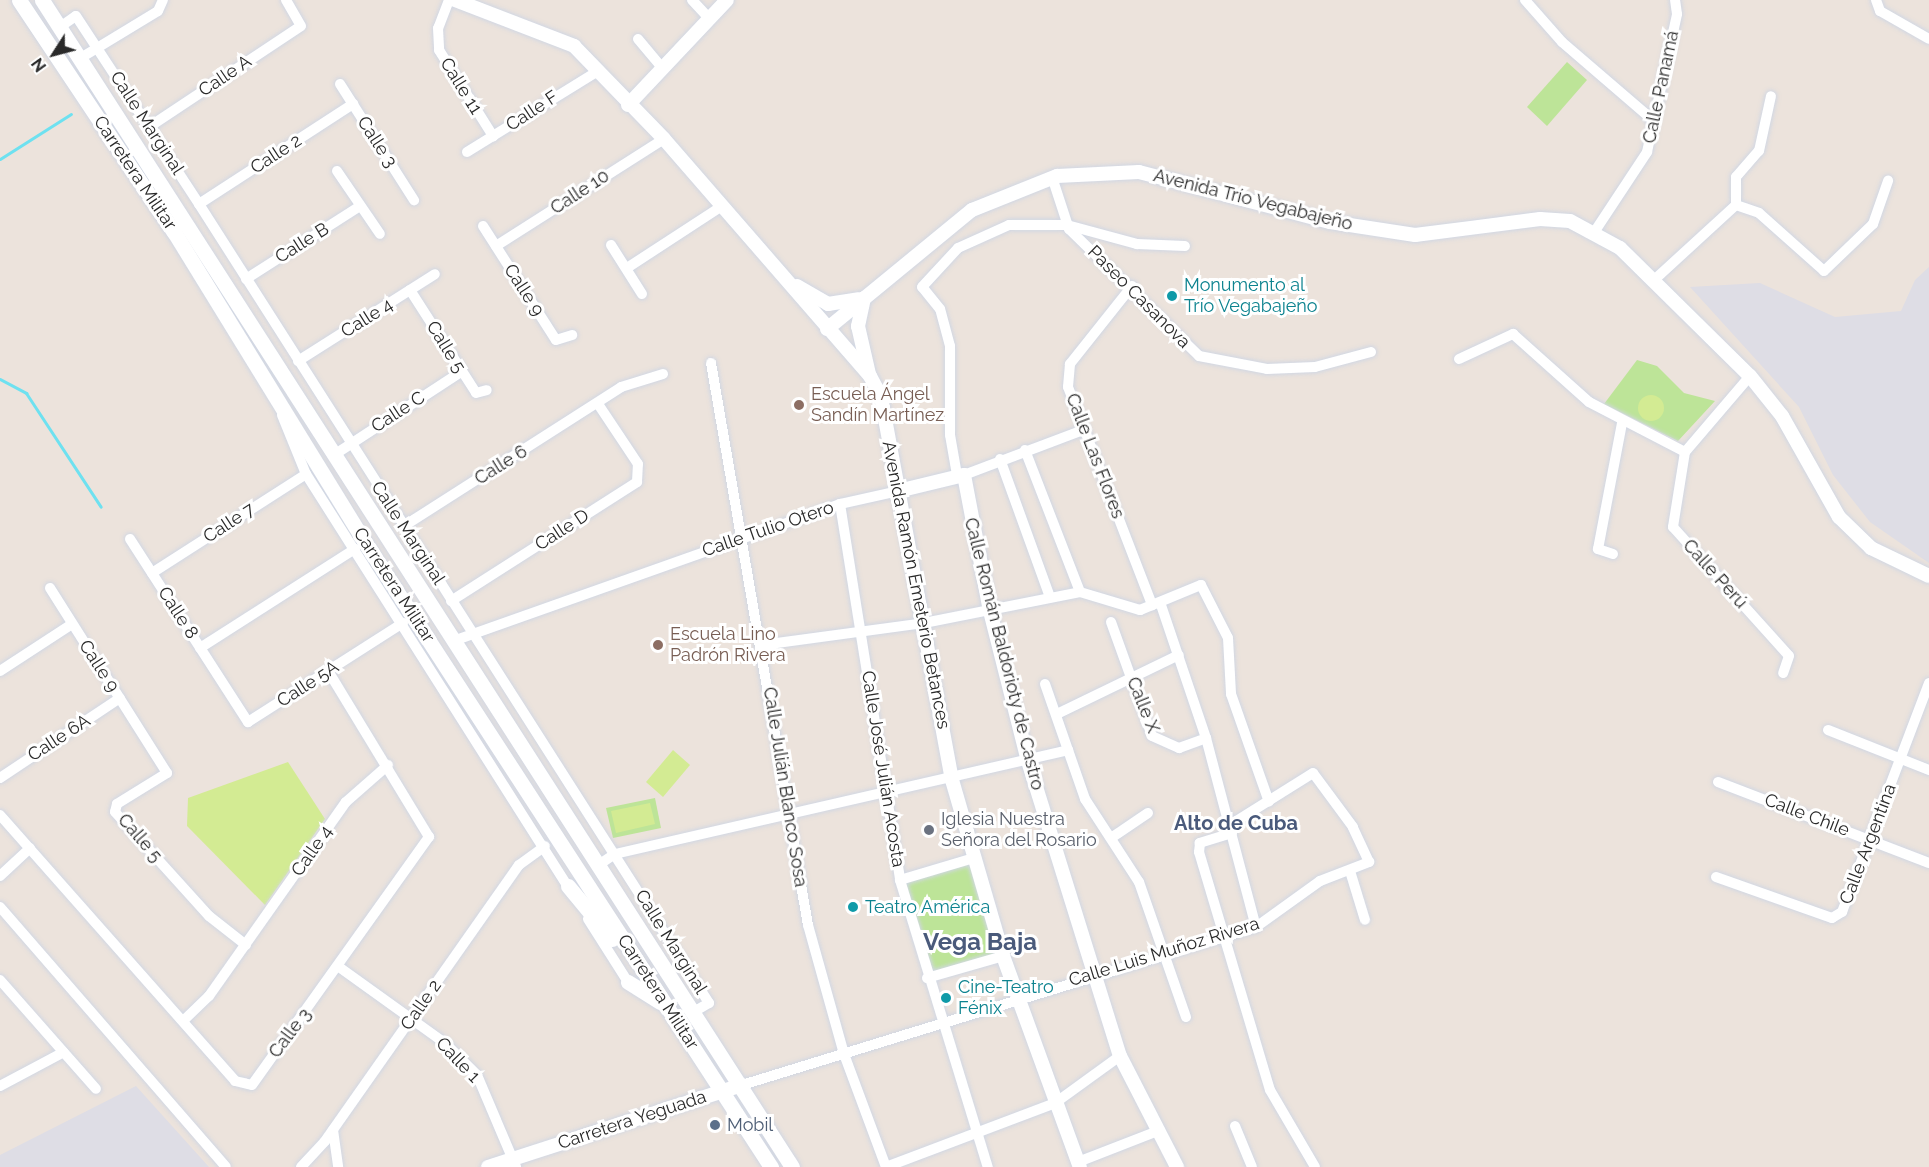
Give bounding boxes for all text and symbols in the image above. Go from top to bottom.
north arrow [24,24,84,84]
street label: Calle Panamá [1639,29,1683,145]
street label: Calle A [194,50,256,102]
text: N [28,54,50,75]
street label: Calle 11 [435,54,487,118]
street label: Calle Marginal [106,67,188,179]
street label: Calle F [502,86,562,136]
street label: Carretera Militar [89,112,181,234]
street label: Calle 3 [352,112,402,172]
street label: Calle 2 [246,130,306,178]
street label: Calle 10 [547,165,613,219]
street label: Avenida Trío Vegabajeño [1151,165,1355,235]
street label: Calle B [271,218,333,268]
street label: Paseo Casanova [1083,241,1195,353]
street label: Calle 9 [499,260,549,320]
place label: Monumento al Trío Vegabajeño [1184,275,1318,318]
marker: Monumento al Trío Vegabajeño [1165,289,1179,303]
street label: Calle 4 [337,294,397,342]
street label: Calle 5 [422,317,470,377]
place label: Escuela Ángel Sandín Martínez [811,384,944,426]
street label: Calle C [367,387,429,437]
street label: Calle Las Flores [1061,390,1129,522]
marker: Escuela Ángel Sandín Martínez [792,398,806,412]
street label: Avenida Ramón Emeterio Betances [877,439,955,731]
street label: Calle 6 [471,440,531,490]
street label: Calle Marginal [367,477,449,589]
street label: Calle Tulio Otero [699,496,837,562]
street label: Calle 7 [199,498,259,548]
street label: Calle D [531,505,593,555]
street label: Calle Román Baldorioty de Castro [960,515,1048,793]
street label: Carretera Militar [349,523,439,647]
street label: Calle Perú [1678,535,1752,613]
street label: Calle 8 [153,583,203,643]
place label: Escuela Lino Padrón Rivera [670,624,785,666]
street label: Calle 9 [74,636,124,696]
marker: Escuela Lino Padrón Rivera [651,638,665,652]
street label: Calle 5A [273,656,343,712]
street label: Calle José Julián Acosta [857,669,909,869]
street label: Calle X [1122,674,1164,736]
street label: Calle Julián Blanco Sosa [758,685,812,889]
street label: Calle 6A [24,710,94,766]
street label: Calle Argentina [1835,781,1901,907]
street label: Calle Chile [1761,789,1853,841]
street label: Calle 5 [113,809,167,867]
place label: Iglesia Nuestra Señora del Rosario [941,809,1097,852]
district label: Alto de Cuba [1174,811,1298,835]
street label: Calle 4 [287,821,337,881]
marker: Iglesia Nuestra Señora del Rosario [922,823,936,837]
street label: Calle Marginal [630,886,712,998]
place label: Teatro América [865,896,991,918]
marker: Teatro América [846,900,860,914]
street label: Calle Luis Muñoz Rivera [1066,913,1262,991]
district label: Vega Baja [923,928,1037,956]
street label: Carretera Militar [613,930,703,1054]
street label: Calle 2 [396,976,446,1034]
place label: Cine-Teatro Fénix [958,977,1054,1020]
marker: Cine-Teatro Fénix [939,991,953,1005]
street label: Calle 3 [264,1004,316,1062]
street label: Calle 1 [431,1033,485,1087]
street label: Carretera Yeguada [555,1086,709,1154]
place label: Mobil [727,1114,773,1136]
marker: Mobil [708,1118,722,1132]

